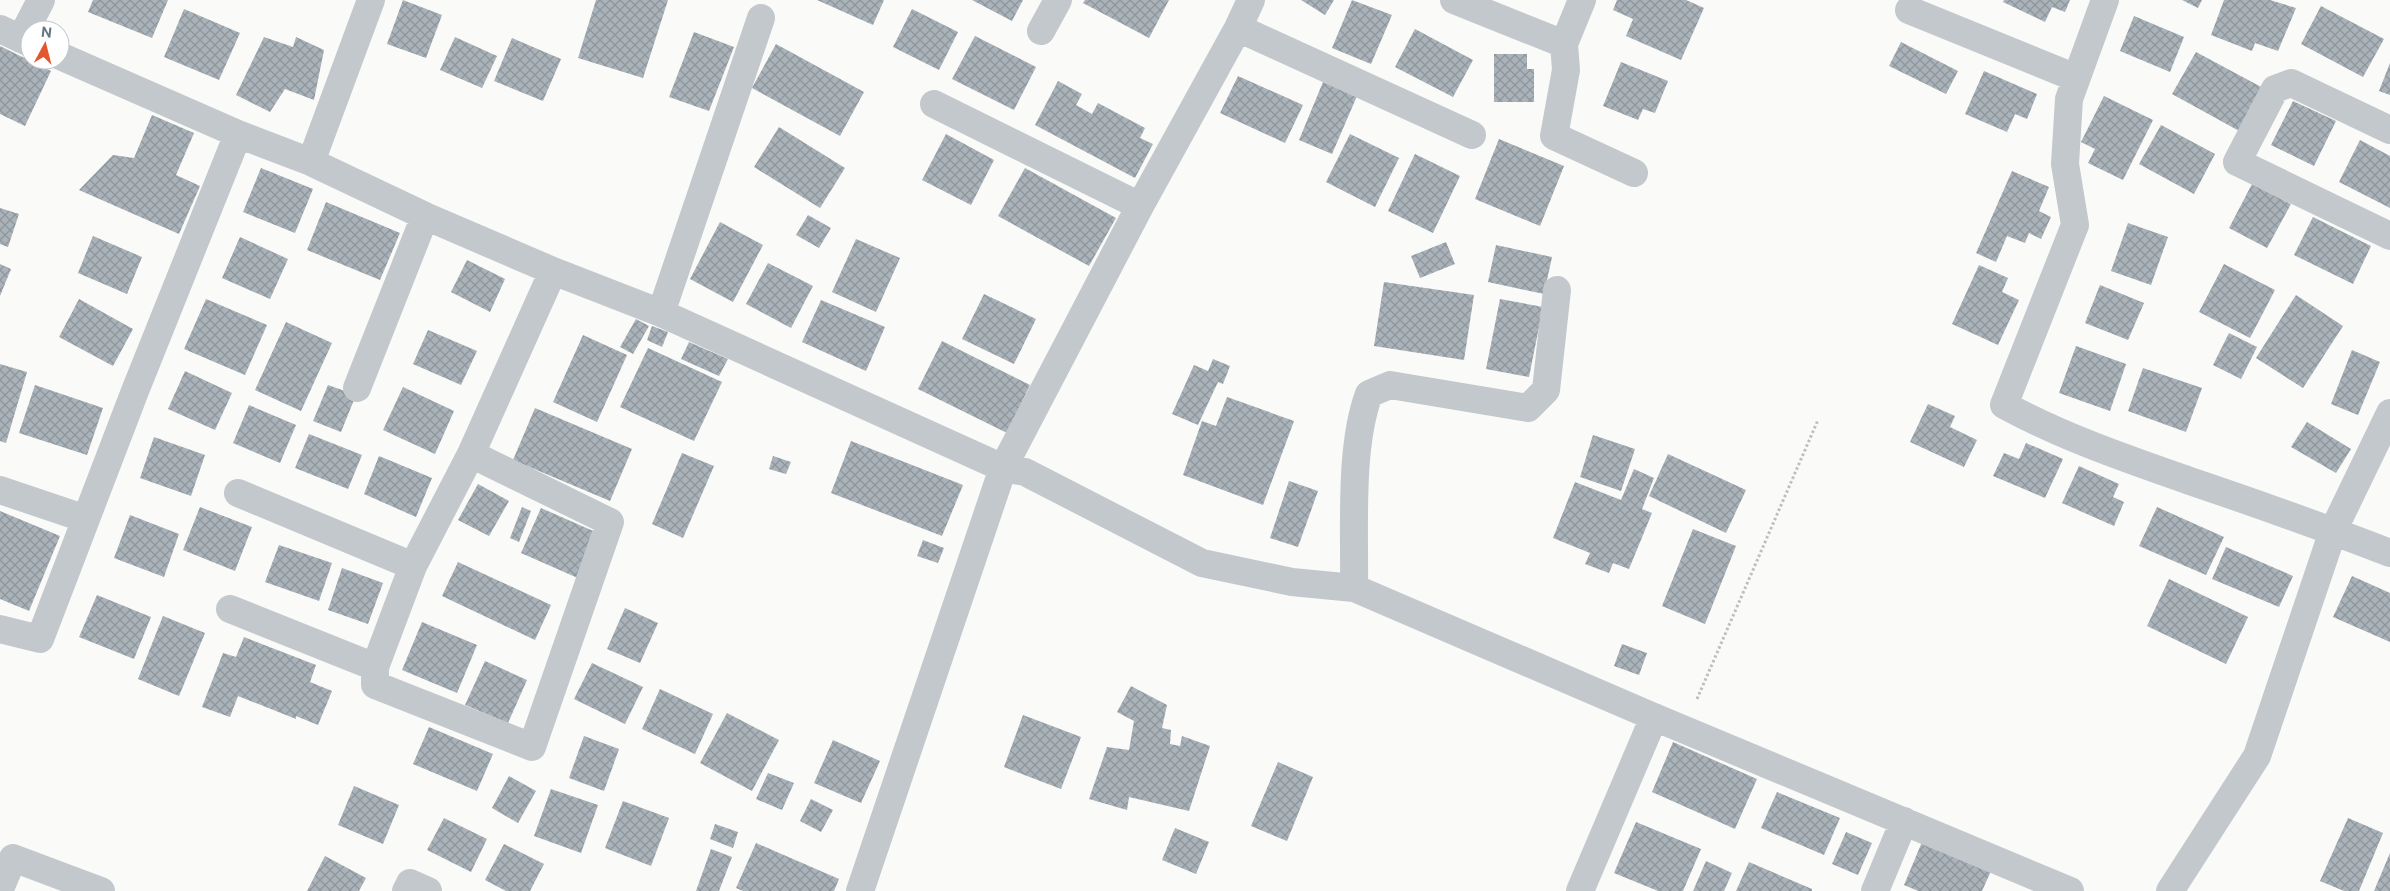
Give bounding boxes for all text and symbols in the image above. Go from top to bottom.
north arrow [20,20,70,70]
text: N [40,23,53,41]

